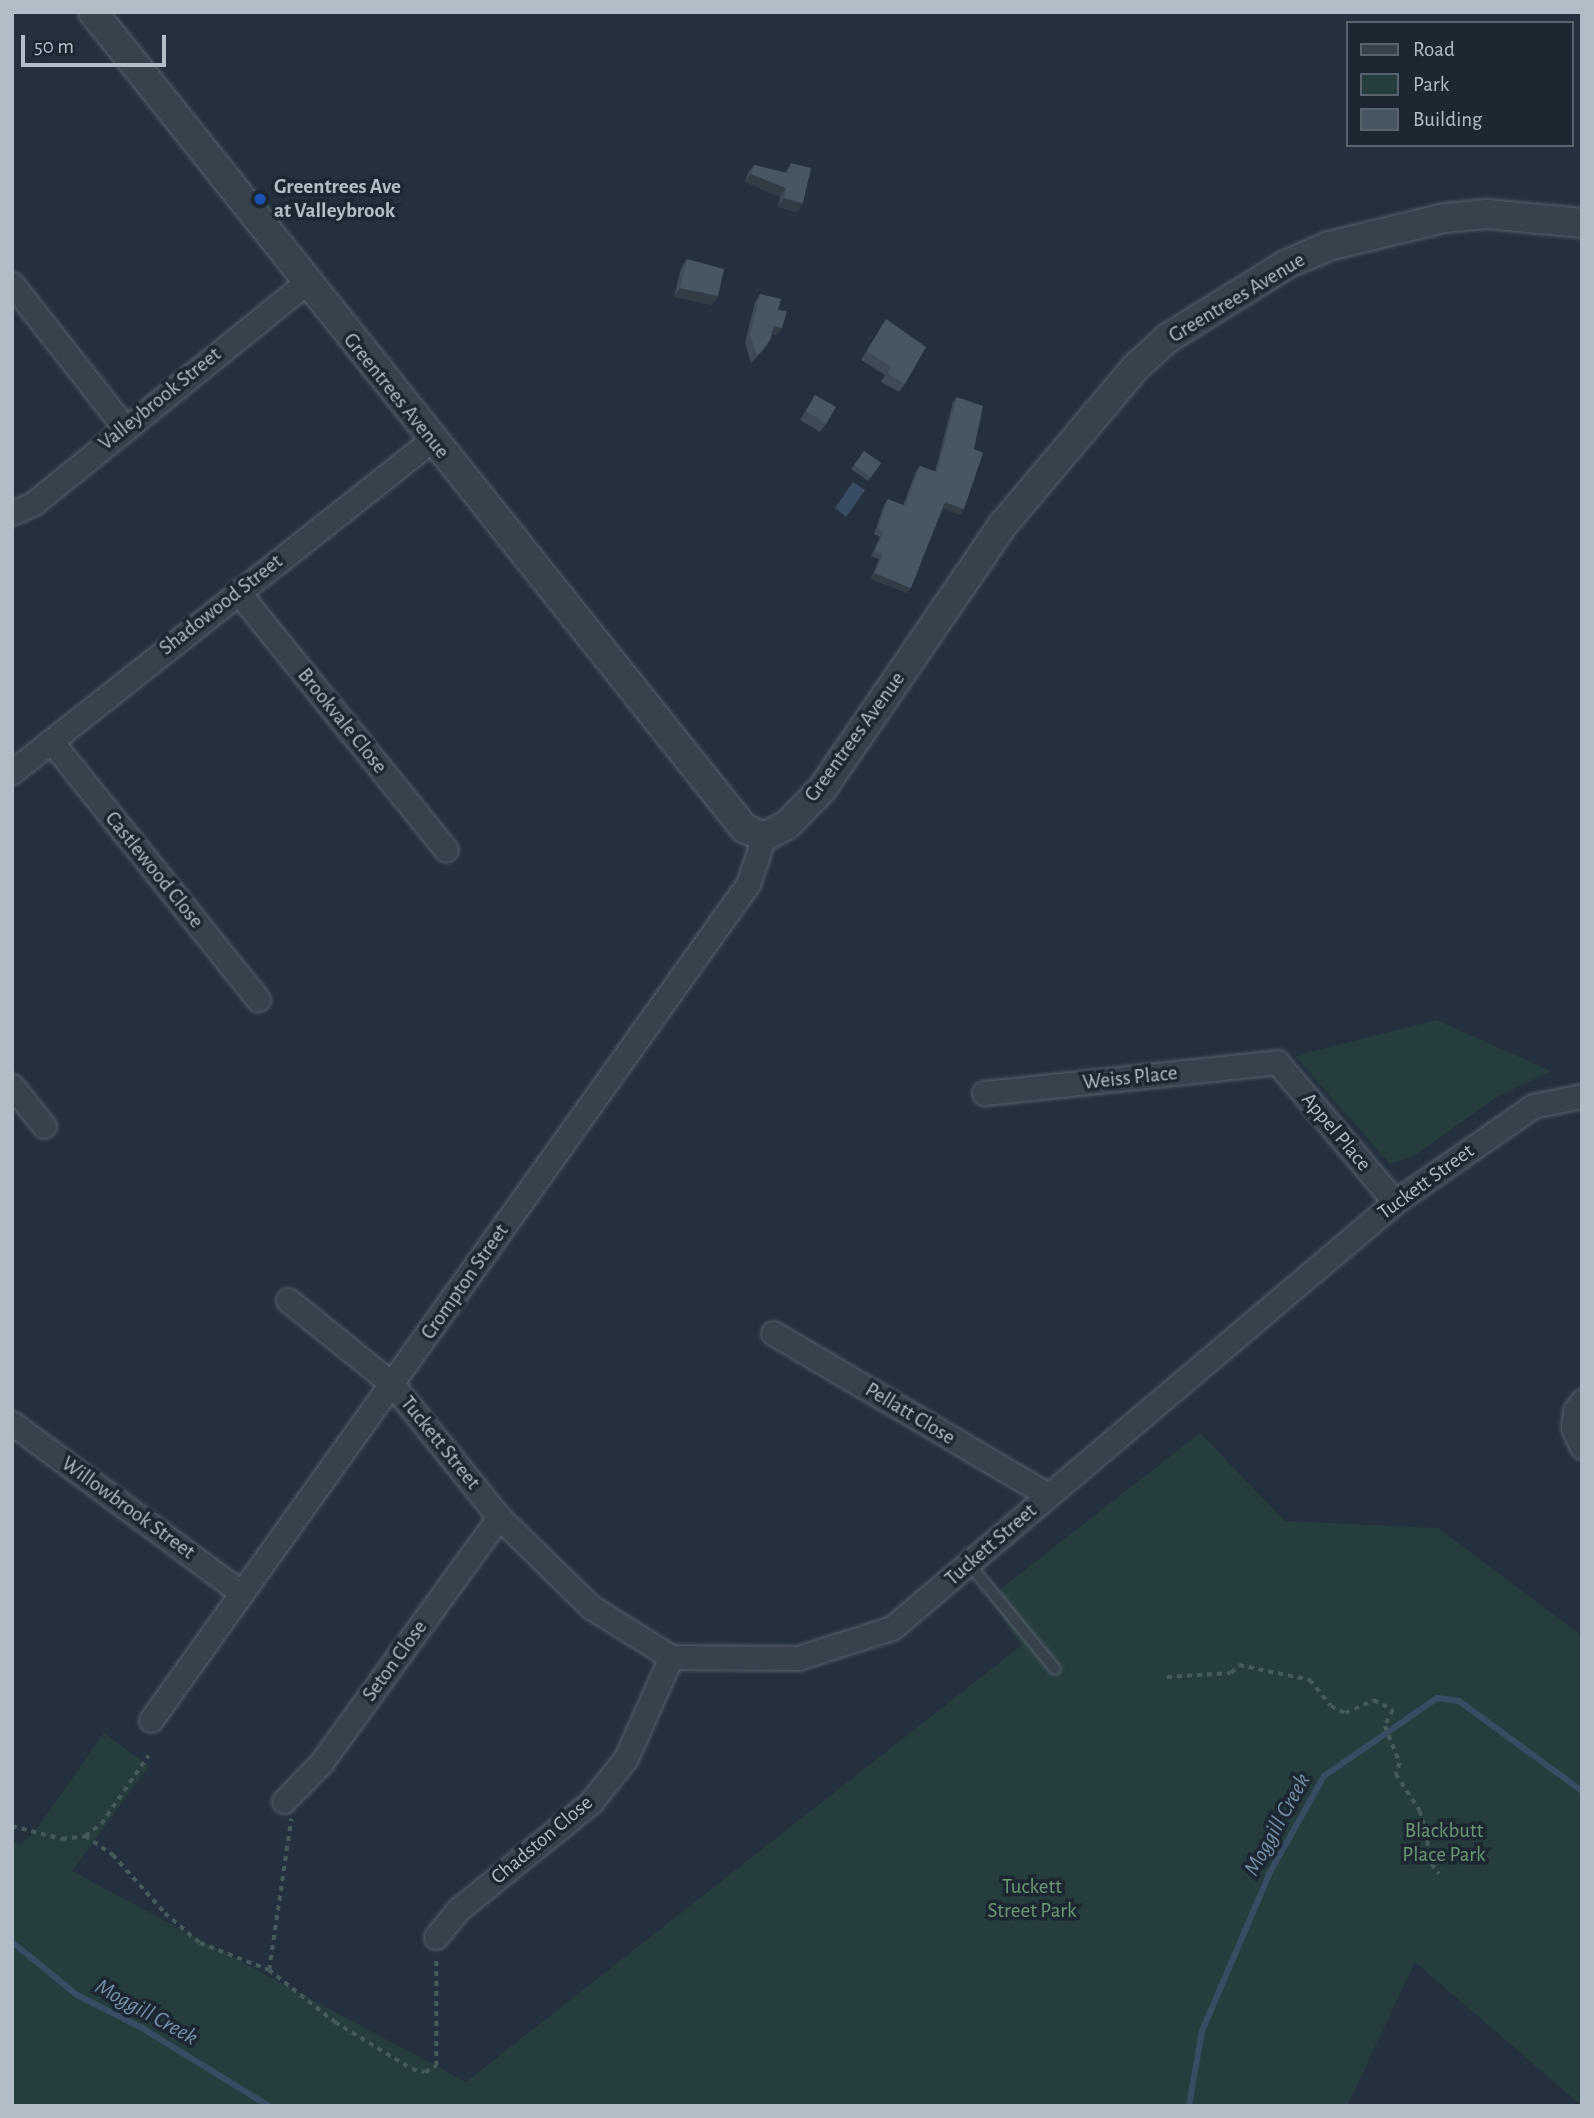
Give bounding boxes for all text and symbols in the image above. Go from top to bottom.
scale bar [24,21,170,65]
legend [1346,21,1573,147]
text: 50 m [34,36,74,57]
text: Road [1413,39,1455,60]
text: Park [1413,74,1449,95]
text: Building [1413,109,1482,130]
place label: Greentrees Ave at Valleybrook [274,174,401,224]
marker: Greentrees Ave at Valleybrook [252,191,268,207]
street label: Greentrees Avenue [1164,247,1310,349]
street label: Greentrees Avenue [338,328,454,464]
street label: Valleybrook Street [94,342,226,456]
street label: Shadowood Street [154,549,288,661]
street label: Brookvale Close [292,663,392,779]
street label: Greentrees Avenue [799,667,911,807]
street label: Castlewood Close [99,807,209,933]
street label: Weiss Place [1081,1060,1179,1096]
street label: Appel Place [1296,1088,1376,1176]
street label: Tuckett Street [1373,1139,1479,1225]
street label: Crompton Street [416,1219,514,1345]
street label: Pellatt Close [860,1377,960,1451]
street label: Tuckett Street [395,1391,485,1495]
street label: Willowbrook Street [56,1451,200,1565]
street label: Tuckett Street [940,1499,1042,1591]
street label: Seton Close [357,1616,433,1706]
water label: Moggill Creek [1239,1769,1317,1881]
street label: Chadston Close [486,1790,598,1890]
park label: Blackbutt Place Park [1402,1818,1486,1868]
park label: Tuckett Street Park [987,1874,1077,1924]
water label: Moggill Creek [90,1974,202,2052]

